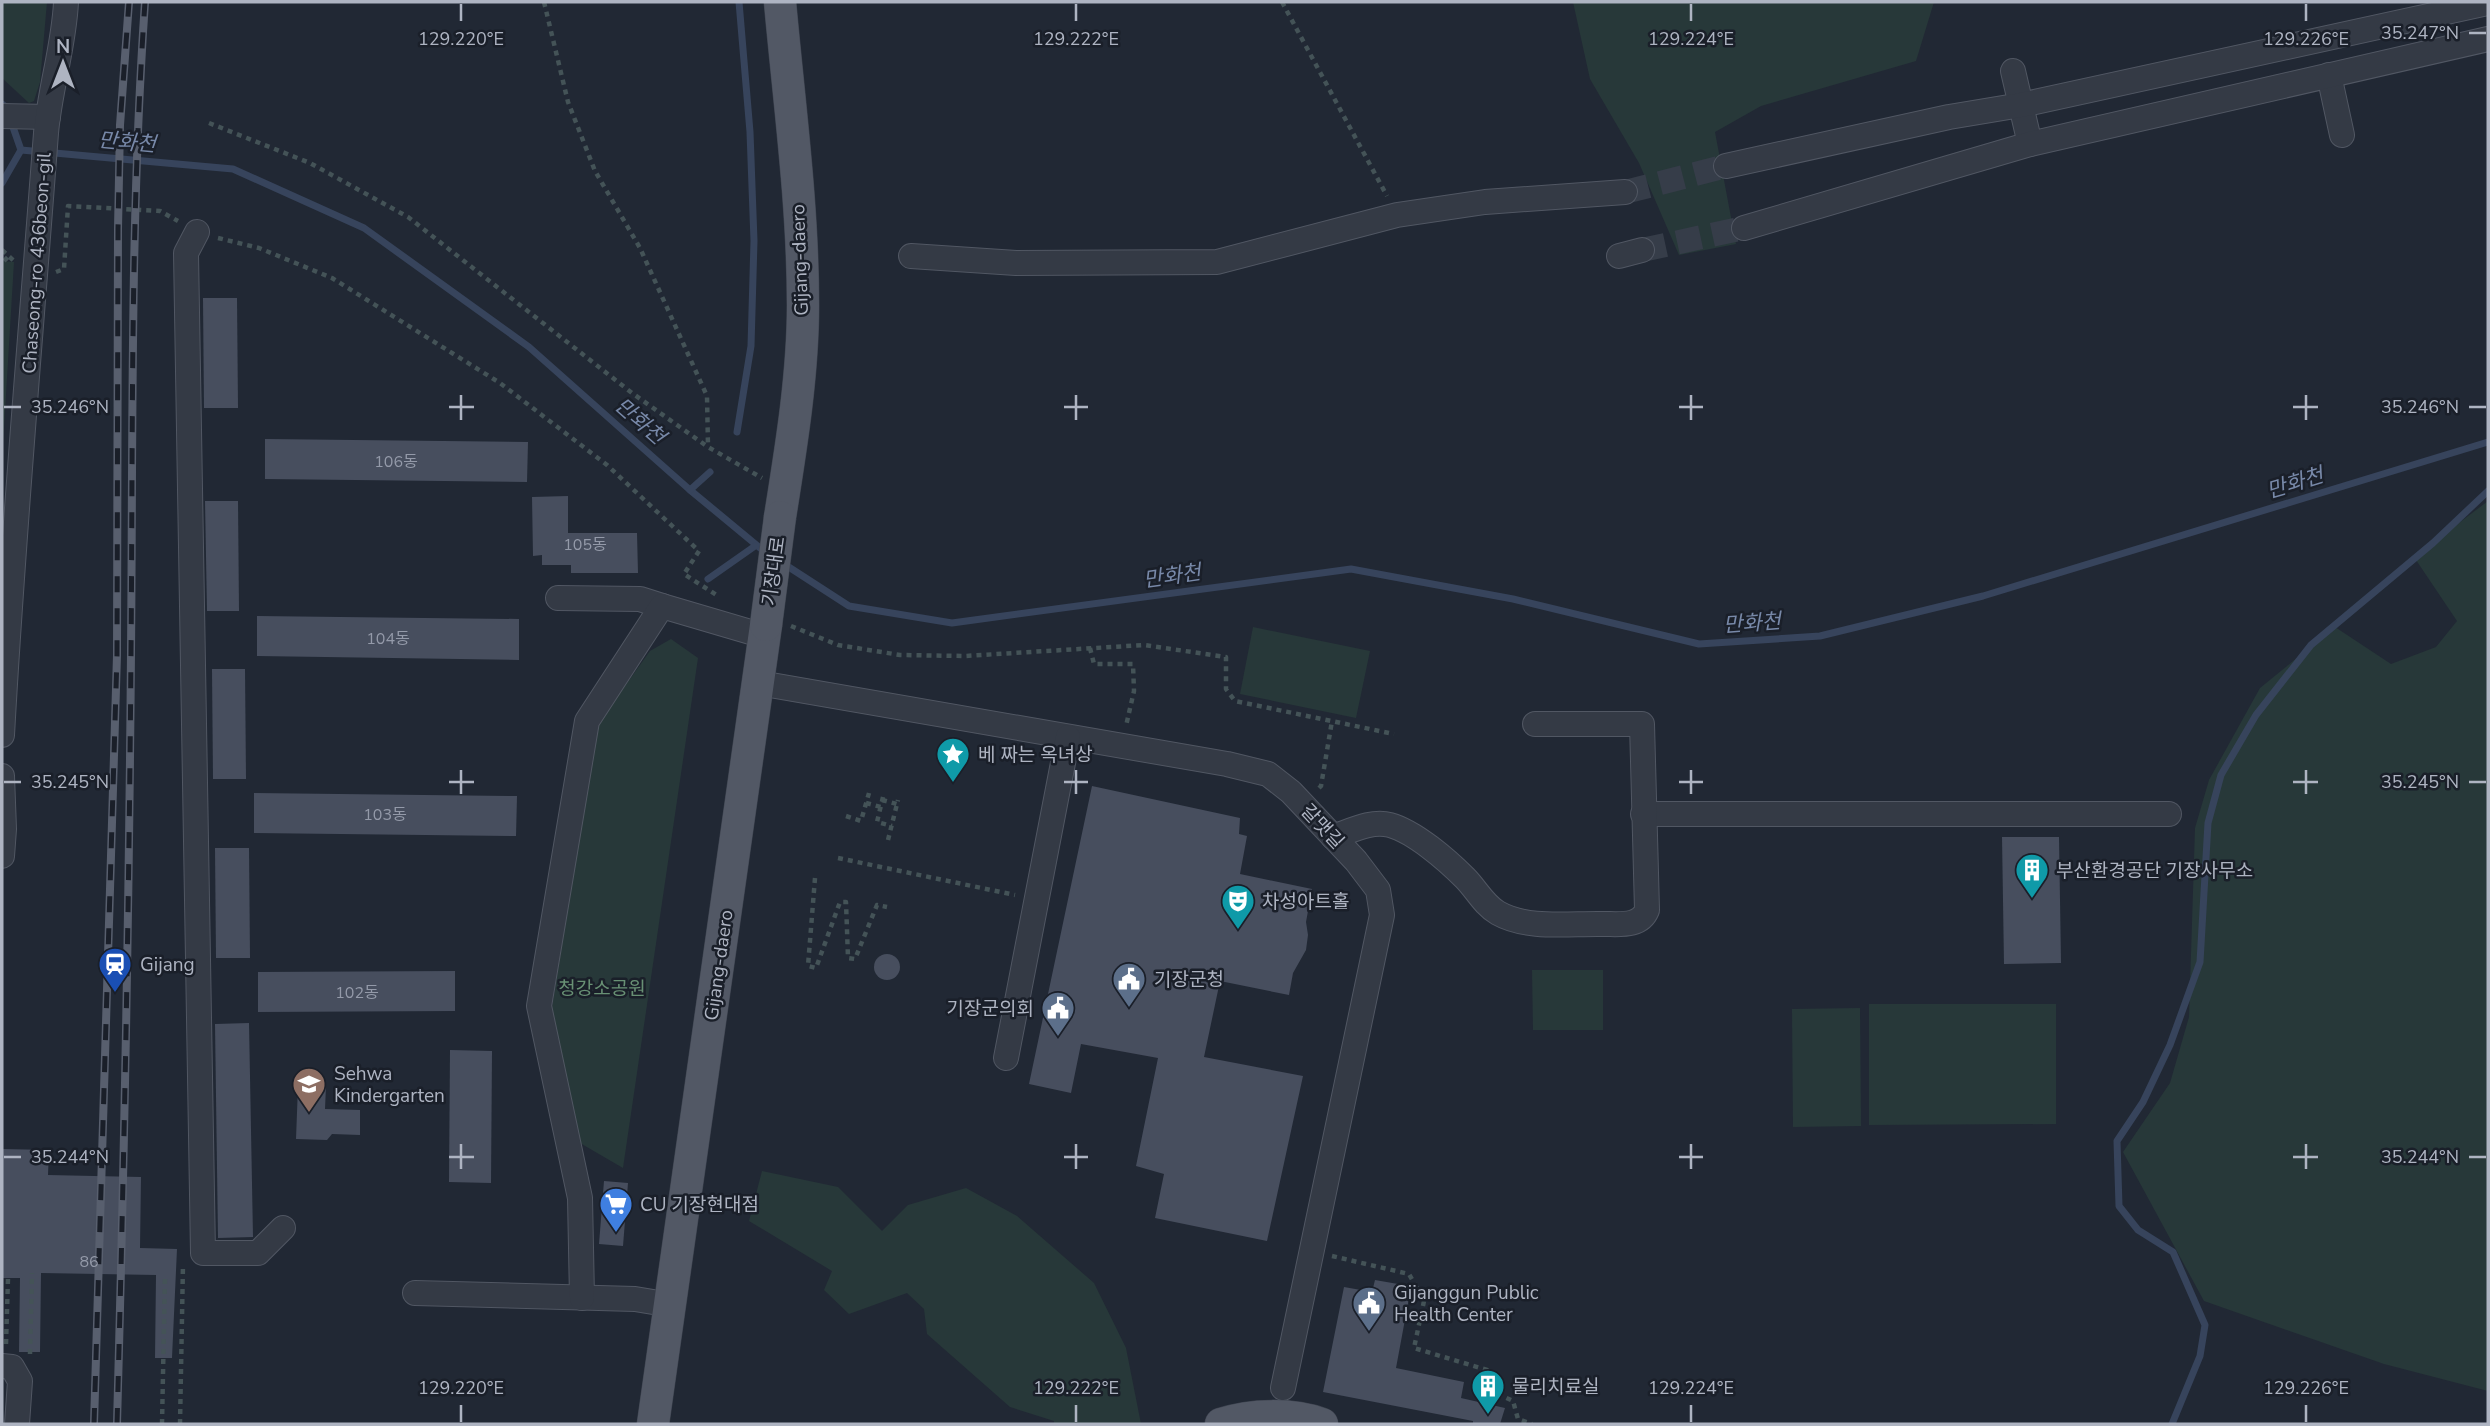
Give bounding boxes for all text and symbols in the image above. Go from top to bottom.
text: 35.247°N [2381,21,2459,45]
text: 129.220°E [418,27,504,51]
text: 129.222°E [1033,27,1119,51]
text: 129.224°E [1648,27,1734,51]
text: 129.226°E [2263,27,2349,51]
north arrow [28,28,98,98]
text: N [56,34,70,60]
water label: 만화천 [97,126,160,159]
street label: Chaseong-ro 436beon-gil [16,151,58,375]
street label: Gijang-daero [785,204,815,316]
water label: 만화천 [609,391,673,452]
text: 35.246°N [31,395,109,419]
text: 35.246°N [2381,395,2459,419]
house number: 106동 [374,451,418,473]
water label: 만화천 [2263,460,2329,505]
house number: 105동 [563,534,607,556]
street label: 기장대로 [756,535,792,608]
water label: 만화천 [1141,558,1205,594]
water label: 만화천 [1722,607,1785,639]
house number: 104동 [366,628,410,650]
place icon: 베 짜는 옥녀상 [934,735,972,784]
place label: 베 짜는 옥녀상 [978,742,1093,768]
text: 35.245°N [31,770,109,794]
text: 35.245°N [2381,770,2459,794]
street label: 갈맷길 [1295,799,1350,855]
house number: 103동 [363,804,407,826]
building icon: 부산환경공단 기장사무소 [2013,851,2051,900]
place label: 부산환경공단 기장사무소 [2056,858,2253,884]
theatre icon: 차성아트홀 [1219,882,1257,931]
place label: 차성아트홀 [1262,889,1349,915]
street label: Gijang-daero [698,908,740,1022]
station icon: Gijang [96,945,134,994]
place label: Gijang [140,952,195,978]
public building icon: 기장군청 [1110,960,1148,1009]
place label: 기장군청 [1154,967,1224,993]
park label: 청강소공원 [558,976,646,1002]
house number: 102동 [335,982,379,1004]
public building icon: 기장군의회 [1039,989,1077,1038]
place label: 기장군의회 [947,996,1034,1022]
place label: Sehwa Kindergarten [334,1061,445,1109]
school or university icon: Sehwa Kindergarten [290,1065,328,1114]
text: 35.244°N [31,1145,109,1169]
text: 35.244°N [2381,1145,2459,1169]
supermarket icon: CU 기장현대점 [597,1185,635,1234]
place label: CU 기장현대점 [640,1192,759,1218]
house number: 86 [79,1251,99,1273]
place label: Gijanggun Public Health Center [1394,1280,1539,1328]
public building icon: Gijanggun Public Health Center [1350,1284,1388,1333]
building icon: 물리치료실 [1469,1367,1507,1416]
place label: 물리치료실 [1512,1374,1599,1400]
text: 129.220°E [418,1376,504,1400]
text: 129.222°E [1033,1376,1119,1400]
text: 129.224°E [1648,1376,1734,1400]
text: 129.226°E [2263,1376,2349,1400]

